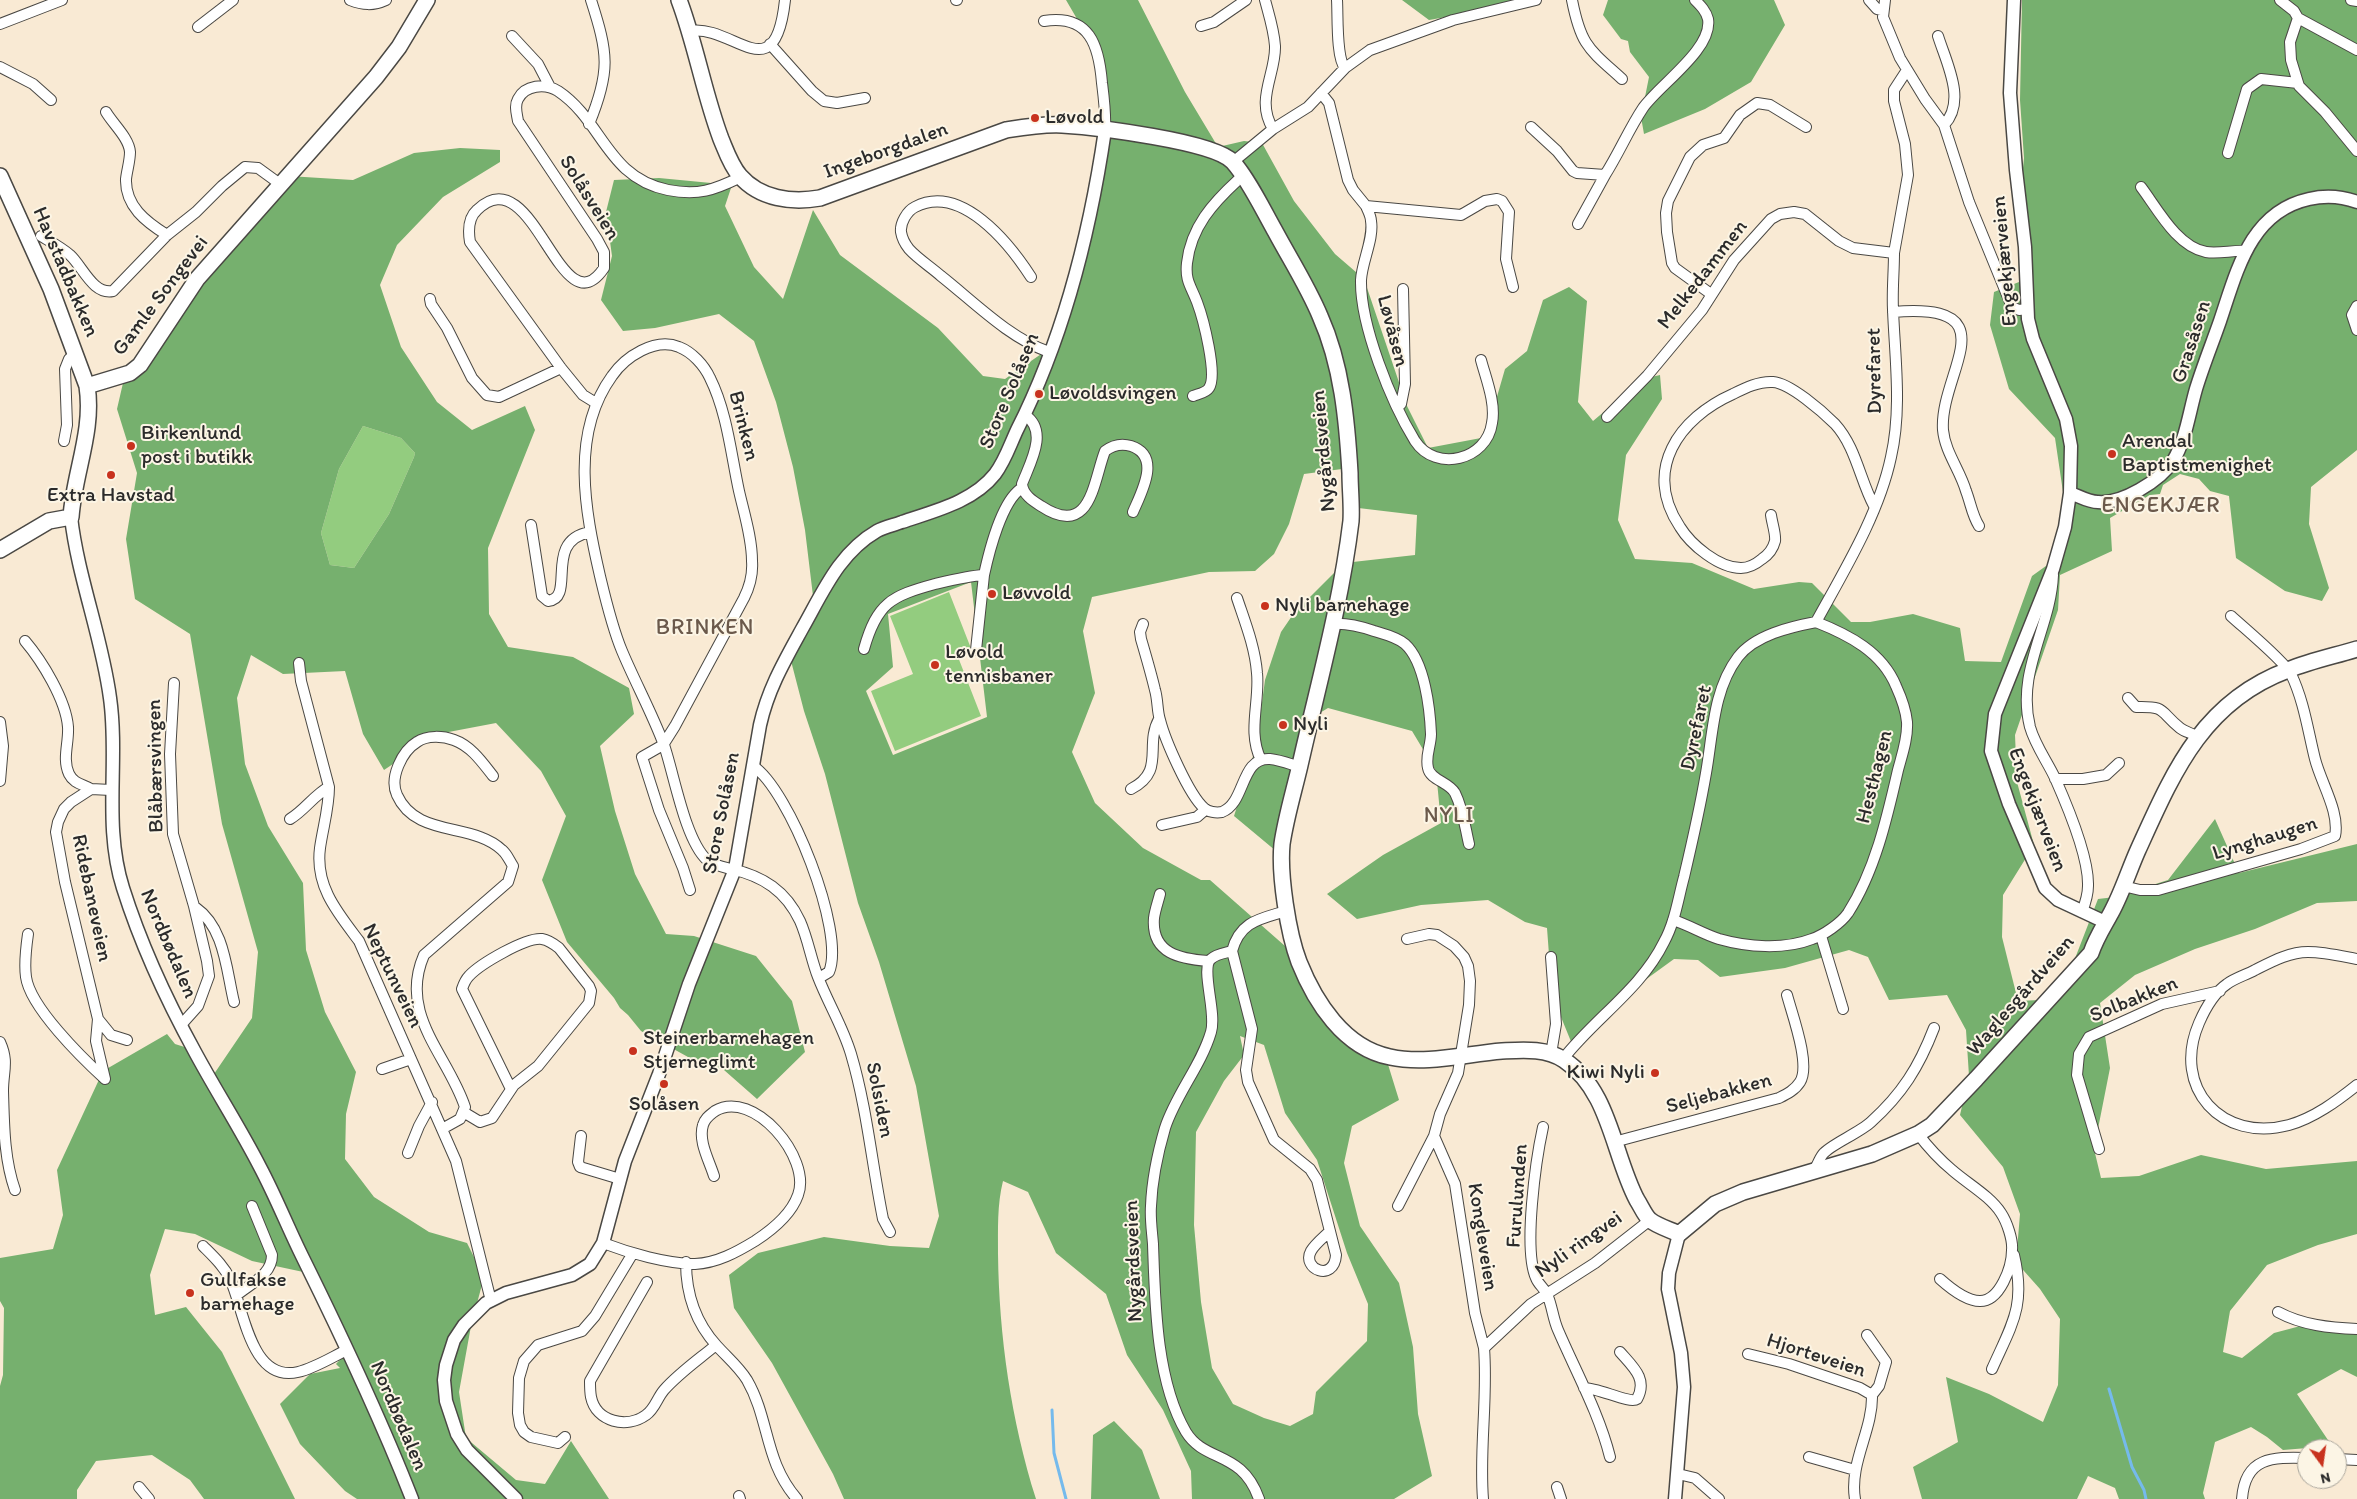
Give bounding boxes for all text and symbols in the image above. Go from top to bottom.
place label: Løvold [1045,105,1104,131]
marker: Løvold [1029,112,1041,124]
street label: Ingeborgdalen [820,117,952,185]
street label: Solåsveien [553,151,625,245]
street label: Engekjærveien [1987,195,2023,327]
street label: Havstadbakken [26,203,104,341]
street label: Melkedammen [1652,215,1754,335]
street label: Gamle Songevei [108,231,214,361]
street label: Løvåsen [1370,292,1414,370]
street label: Grasåsen [2167,298,2217,386]
street label: Dyrefaret [1862,328,1888,414]
street label: Store Solåsen [974,329,1046,453]
place label: Løvoldsvingen [1049,381,1176,407]
street label: Brinken [722,388,764,464]
marker: Løvoldsvingen [1033,388,1045,400]
street label: Nygårdsveien [1306,389,1342,513]
place label: Birkenlund post i butikk [141,421,252,471]
place label: Arendal Baptistmenighet [2122,429,2272,479]
marker: Birkenlund post i butikk [125,440,137,452]
marker: Arendal Baptistmenighet [2106,448,2118,460]
marker: Extra Havstad [105,469,117,481]
place label: Extra Havstad [47,483,175,509]
district label: ENGEKJÆR [2100,493,2222,519]
place label: Løvvold [1002,581,1071,607]
marker: Løvvold [986,588,998,600]
place label: Nyli barnehage [1275,593,1410,619]
marker: Nyli barnehage [1259,600,1271,612]
district label: BRINKEN [655,615,755,641]
place label: Løvold tennisbaner [945,640,1053,690]
marker: Løvold tennisbaner [929,659,941,671]
street label: Dyrefaret [1676,683,1718,773]
street label: Blåbærsvingen [142,699,170,833]
place label: Nyli [1293,712,1328,738]
marker: Nyli [1277,719,1289,731]
street label: Hesthagen [1851,728,1899,826]
street label: Engekjærveien [2002,744,2072,876]
street label: Store Solåsen [698,750,746,876]
district label: NYLI [1423,803,1475,829]
street label: Lynghaugen [2209,811,2321,867]
street label: Ridebaneveien [65,832,117,964]
street label: Nordbødalen [134,886,202,1002]
street label: Neptunveien [356,920,428,1032]
street label: Waglesgårdveien [1962,930,2080,1062]
street label: Solbakken [2086,971,2182,1029]
place label: Steinerbarnehagen Stjerneglimt [643,1026,814,1076]
marker: Steinerbarnehagen Stjerneglimt [627,1045,639,1057]
street label: Solsiden [859,1060,899,1140]
place label: Kiwi Nyli [1566,1060,1645,1086]
marker: Kiwi Nyli [1649,1067,1661,1079]
street label: Seljebakken [1663,1068,1775,1120]
marker: Solåsen [658,1078,670,1090]
place label: Solåsen [629,1092,699,1118]
street label: Furulunden [1502,1143,1534,1249]
street label: Kongleveien [1461,1181,1503,1293]
street label: Nygårdsveien [1119,1200,1149,1322]
street label: Nyli ringvei [1530,1206,1628,1284]
place label: Gullfakse barnehage [200,1268,295,1318]
marker: Gullfakse barnehage [184,1287,196,1299]
street label: Hjorteveien [1763,1328,1869,1384]
street label: Nordbødalen [364,1358,432,1474]
north arrow [2297,1439,2347,1489]
text: N [2319,1469,2332,1487]

